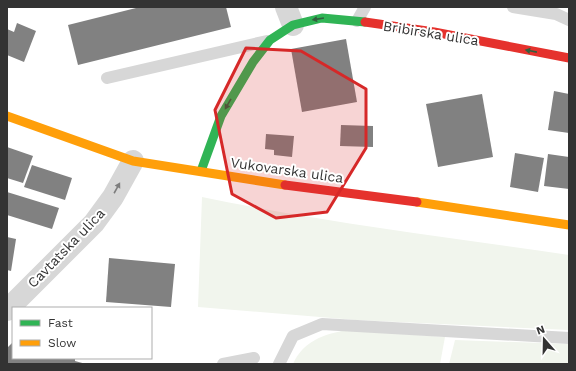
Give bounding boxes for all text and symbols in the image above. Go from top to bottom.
one-way arrow [312,16,324,22]
street label: Bribirska ulica [382,18,480,48]
one-way arrow [525,47,537,53]
one-way arrow [225,98,232,110]
street label: Vukovarska ulica [230,154,344,186]
one-way arrow [114,182,121,194]
street label: Cavtatska ulica [24,205,108,291]
legend [12,307,152,359]
text: Fast [48,316,73,330]
north arrow [524,319,564,359]
text: N [535,323,547,338]
text: Slow [48,336,76,350]

